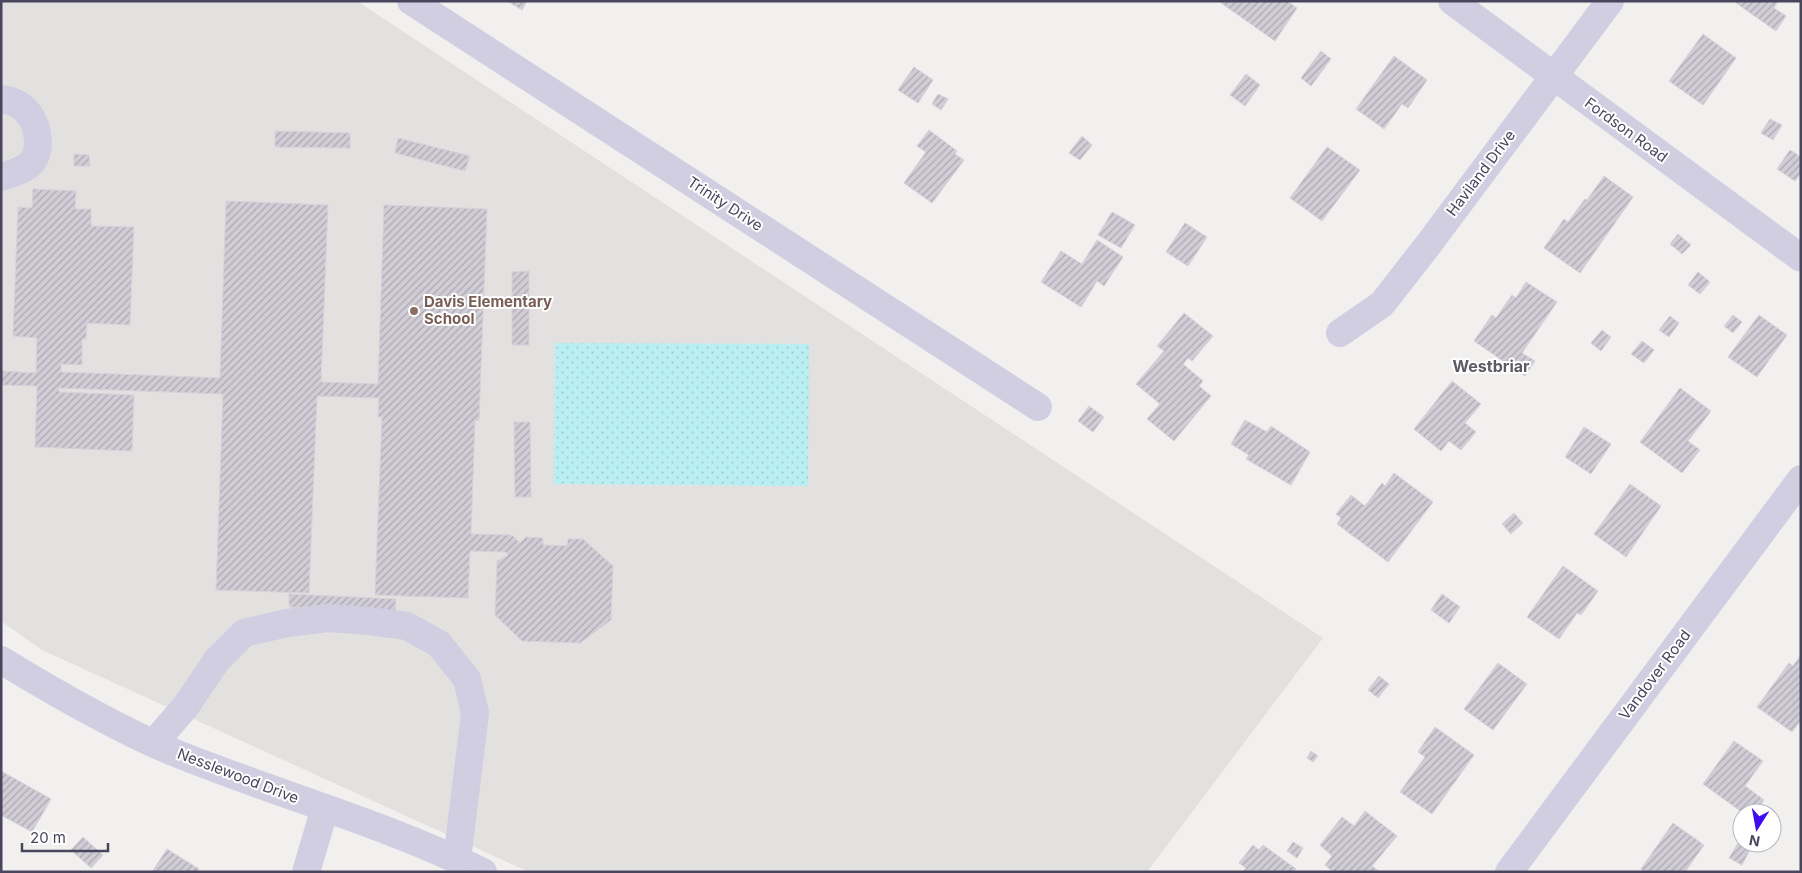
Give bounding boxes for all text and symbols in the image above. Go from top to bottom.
street label: Fordson Road [1581,93,1672,166]
street label: Haviland Drive [1442,126,1519,220]
street label: Trinity Drive [684,172,766,235]
place label: Davis Elementary School [424,292,552,328]
marker: Davis Elementary School [408,305,420,317]
district label: Westbriar [1452,356,1530,376]
street label: Vandover Road [1615,626,1695,723]
street label: Nesslewood Drive [175,744,302,807]
north arrow [1732,803,1782,853]
scale bar [22,820,109,852]
text: 20 m [30,828,66,847]
text: N [1748,832,1761,851]

